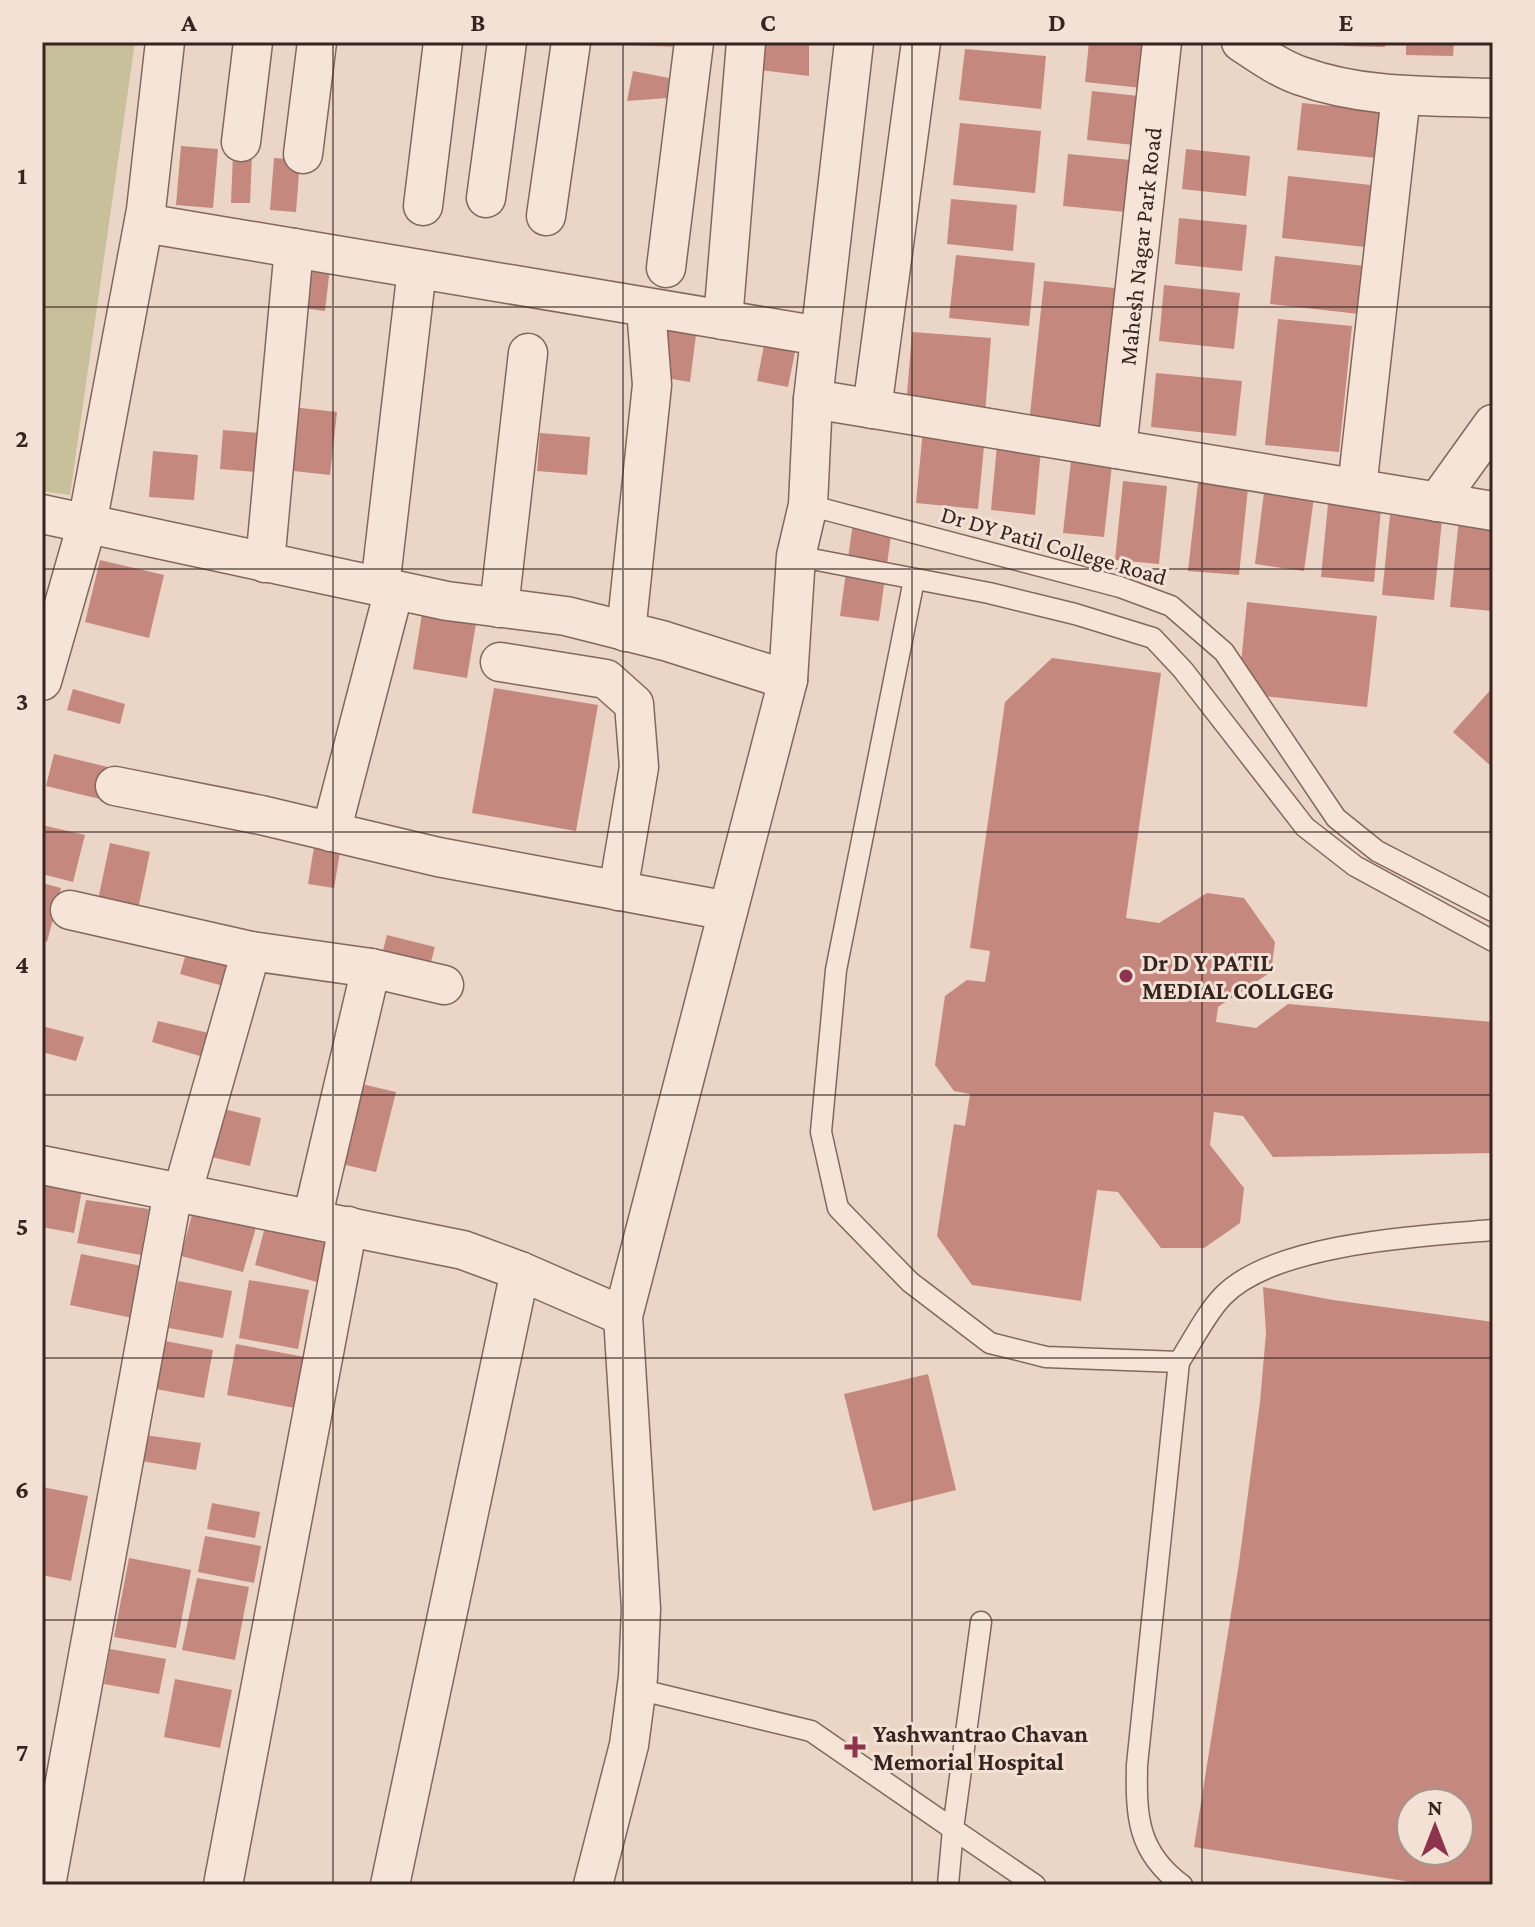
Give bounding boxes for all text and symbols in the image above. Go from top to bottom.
text: A [180,8,197,37]
text: B [470,8,486,37]
text: C [760,8,776,37]
text: D [1048,8,1066,37]
text: E [1339,8,1354,37]
street label: Mahesh Nagar Park Road [1113,125,1166,367]
text: 1 [17,161,27,190]
text: 2 [15,424,29,453]
street label: Dr DY Patil College Road [938,500,1170,590]
text: 3 [16,687,28,716]
place label: Dr D Y PATIL MEDIAL COLLGEG [1142,949,1334,1004]
text: 4 [15,950,29,979]
marker: Dr D Y PATIL MEDIAL COLLGEG [1117,967,1135,985]
text: 5 [16,1212,28,1241]
text: 6 [15,1475,29,1504]
place label: Yashwantrao Chavan Memorial Hospital [873,1720,1088,1775]
marker: Yashwantrao Chavan Memorial Hospital [844,1736,866,1758]
text: 7 [16,1738,28,1767]
north arrow [1395,1787,1475,1867]
text: N [1428,1795,1443,1820]

